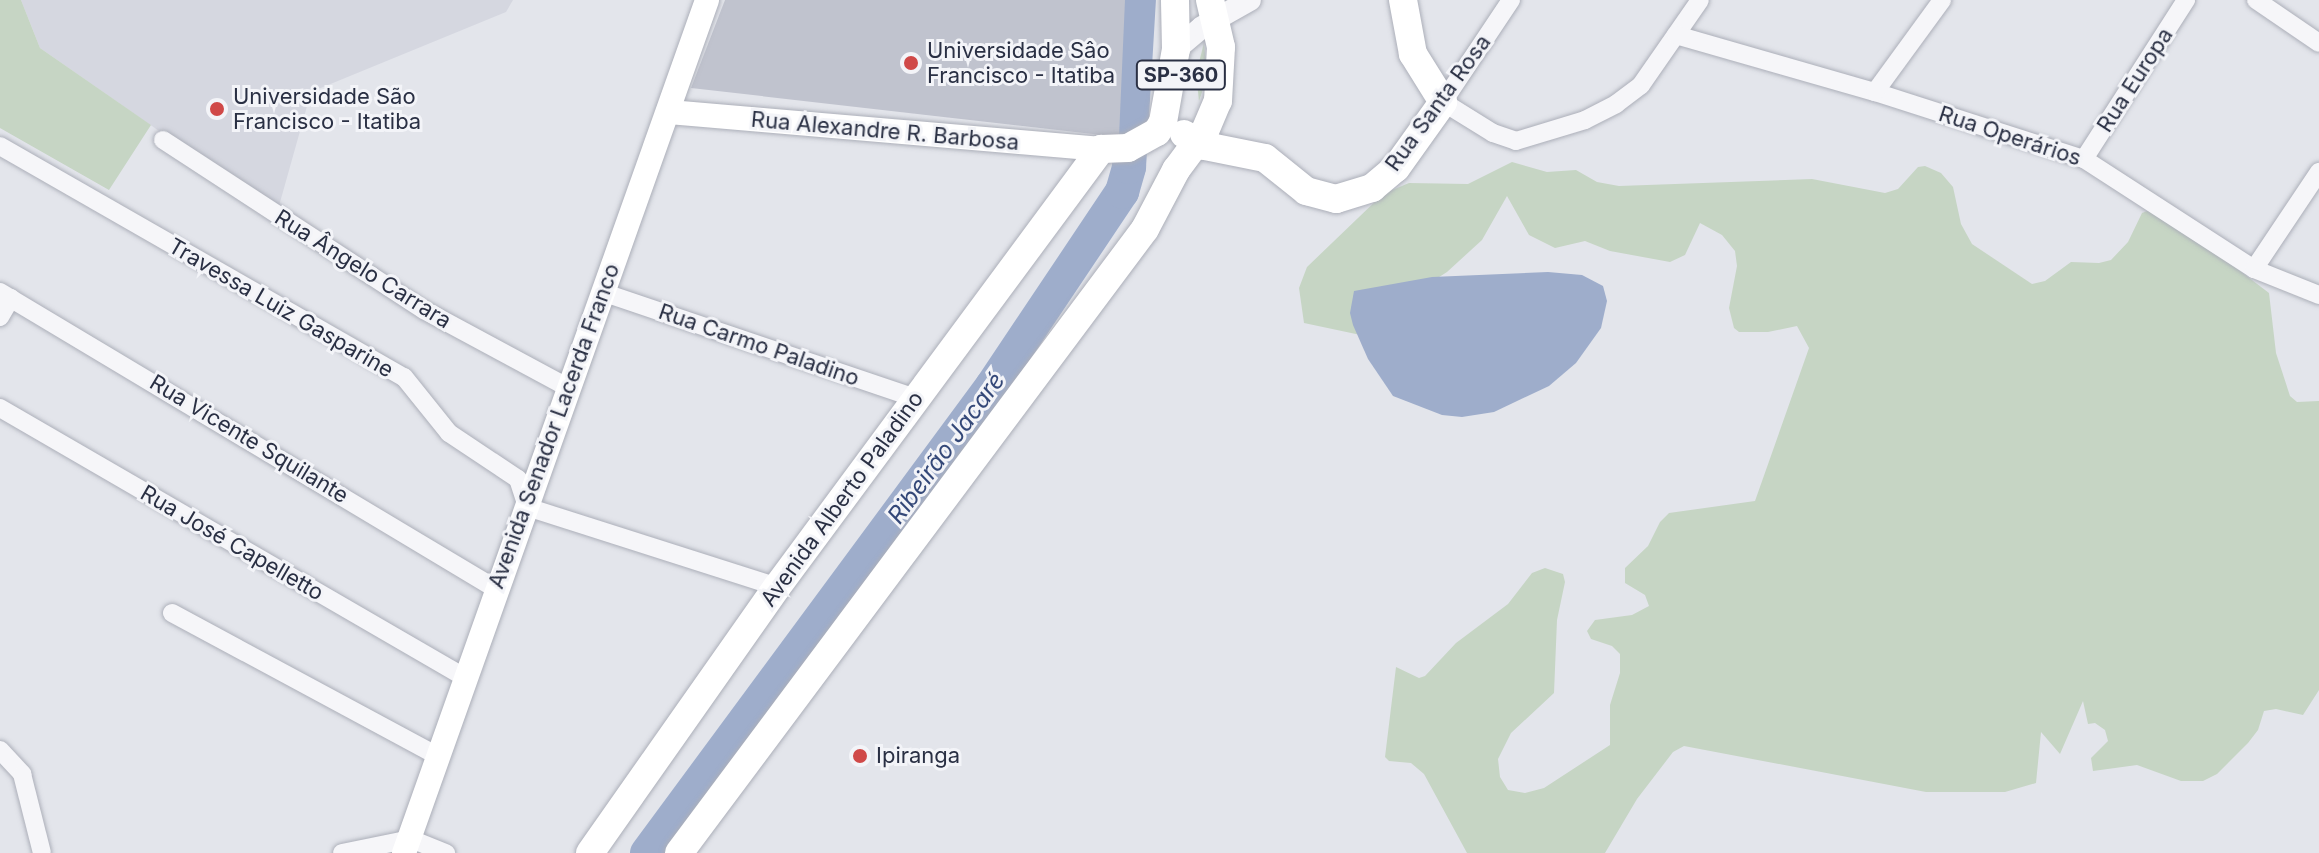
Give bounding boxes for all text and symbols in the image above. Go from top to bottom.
street label: Rua Europa [2091,23,2179,137]
street label: Rua Santa Rosa [1380,30,1496,176]
place label: Universidade Sâo Francisco - Itatiba [927,37,1115,88]
marker: Universidade Sâo Francisco - Itatiba [902,54,920,72]
road number: SP-360 [1135,59,1227,91]
place label: Universidade São Francisco - Itatiba [233,83,421,134]
marker: Universidade São Francisco - Itatiba [208,100,226,118]
street label: Rua Operários [1935,101,2085,171]
street label: Rua Alexandre R. Barbosa [750,106,1020,156]
street label: Rua Ângelo Carrara [270,204,456,334]
street label: Travessa Luiz Gasparine [164,233,398,383]
street label: Avenida Senador Lacerda Franco [483,260,625,592]
street label: Rua Carmo Paladino [655,298,863,392]
water label: Ribeirão Jacaré [881,367,1011,529]
street label: Rua Vicente Squilante [145,369,353,509]
street label: Avenida Alberto Paladino [755,386,929,612]
street label: Rua José Capelletto [136,480,328,606]
place label: Ipiranga [876,743,960,769]
marker: Ipiranga [851,747,869,765]

